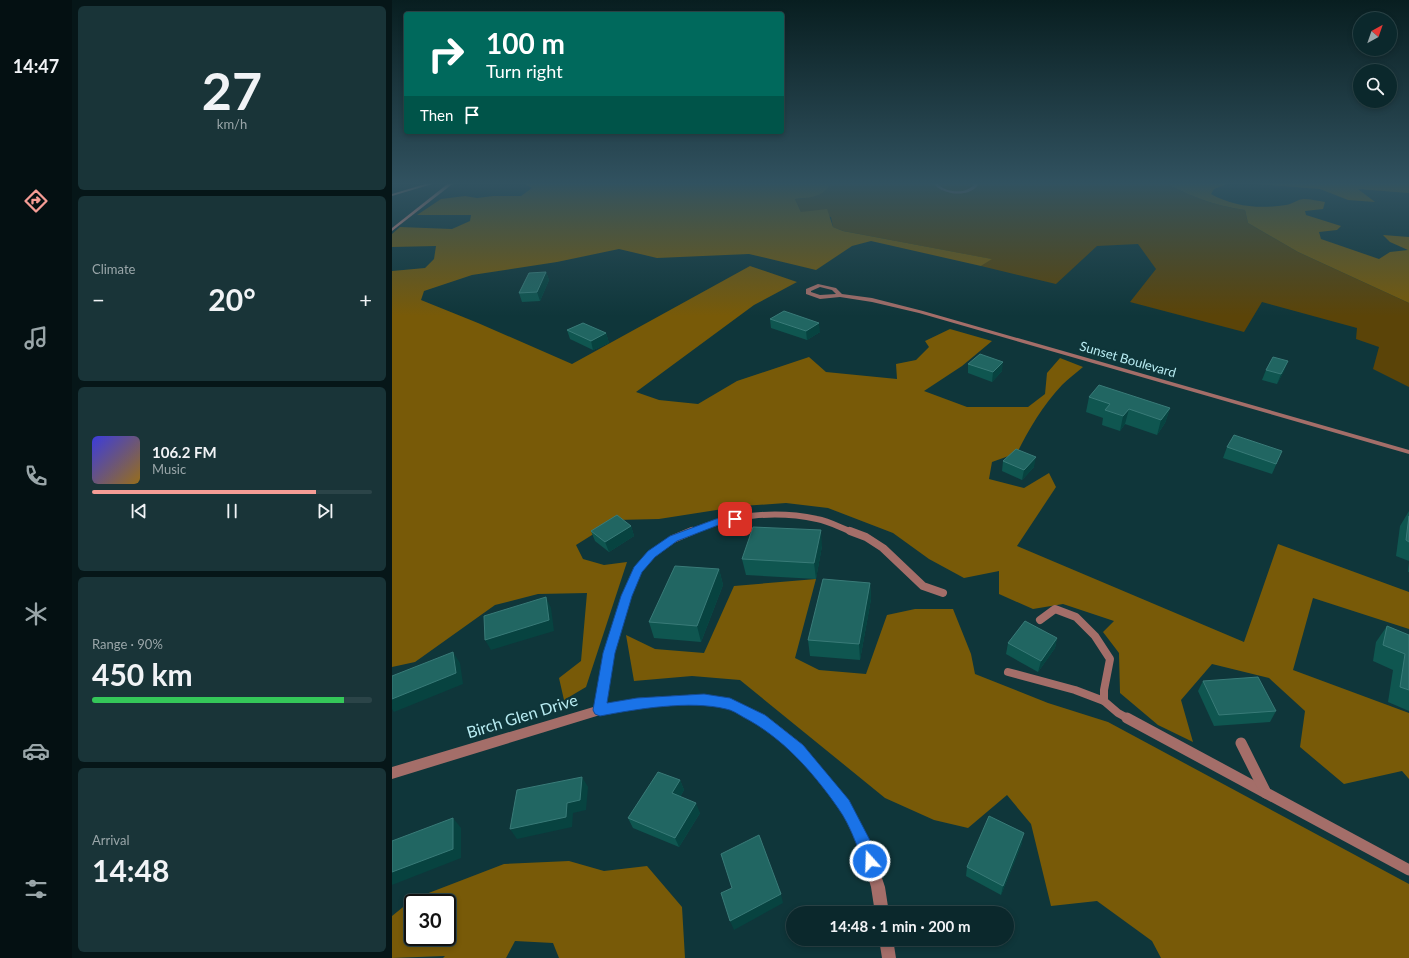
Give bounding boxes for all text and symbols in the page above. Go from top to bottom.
north arrow [1353,12,1397,56]
map controls [1353,12,1397,108]
text: 100 m [486,26,565,60]
icon: right [420,28,472,80]
text: 14:47 [13,55,59,77]
text: 27 [202,59,262,121]
text: Turn right [486,60,563,82]
button: search [1353,64,1397,108]
icon: arrive [461,104,483,126]
text: Then [420,106,453,124]
text: km/h [217,116,247,132]
icon: directions [22,187,50,215]
text: Climate [92,261,135,277]
text: 20° [208,281,256,317]
text: − [92,286,105,313]
text: + [359,286,372,313]
icon: music [22,324,50,352]
street label: Sunset Boulevard [1078,338,1178,380]
text: 106.2 FM [152,443,217,461]
text: Music [152,461,186,477]
icon: phone [22,462,50,490]
icon: previous [128,500,150,522]
icon: pause [221,500,243,522]
icon: next [314,500,336,522]
pin [718,502,752,536]
icon: arrive [724,508,746,530]
icon: climate [22,600,50,628]
text: Range · 90% [92,636,163,652]
text: 450 km [92,656,193,692]
street label: Birch Glen Drive [464,690,580,741]
icon: car [22,737,50,765]
text: Arrival [92,832,129,848]
position arrow [849,840,891,882]
text: 14:48 [92,852,169,888]
icon: filters [22,875,50,903]
speed limit sign: 30 [404,894,456,946]
text: 14:48 · 1 min · 200 m [830,917,970,935]

